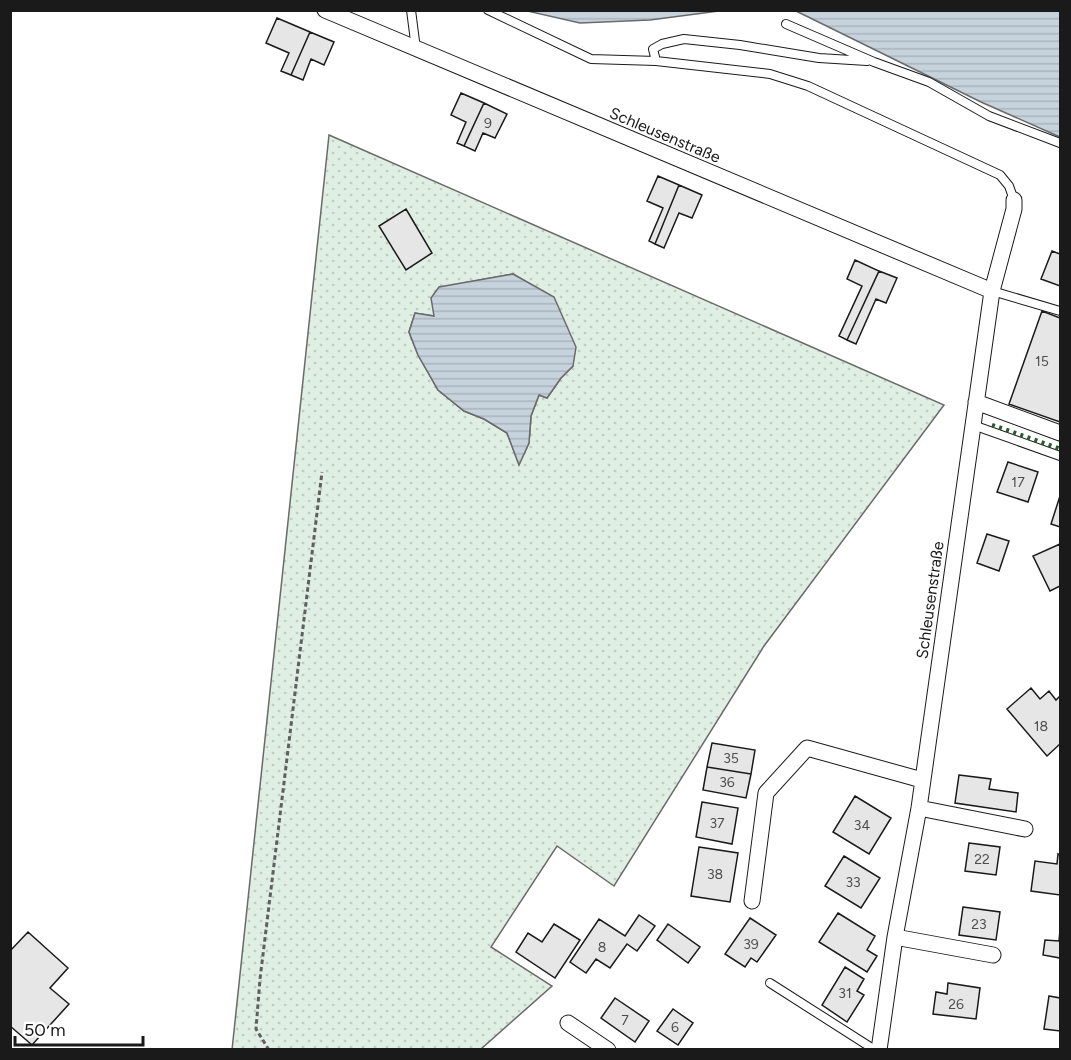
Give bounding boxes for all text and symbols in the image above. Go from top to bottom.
street label: Schleusenstraße [607,103,724,167]
house number: 9 [484,115,492,132]
house number: 15 [1035,353,1049,370]
house number: 17 [1011,474,1025,491]
street label: Schleusenstraße [912,540,948,660]
house number: 18 [1034,718,1048,735]
house number: 35 [723,750,739,767]
house number: 36 [719,774,735,791]
house number: 37 [709,815,725,832]
house number: 34 [854,817,870,834]
house number: 22 [974,851,990,868]
house number: 38 [707,866,723,883]
house number: 33 [845,874,861,891]
house number: 23 [971,916,987,933]
house number: 39 [743,936,759,953]
house number: 8 [598,939,606,956]
house number: 31 [838,985,852,1002]
house number: 26 [948,996,964,1013]
scale bar [15,1009,142,1047]
house number: 7 [621,1012,629,1029]
text: 50 m [24,1019,66,1041]
house number: 6 [671,1019,679,1036]

